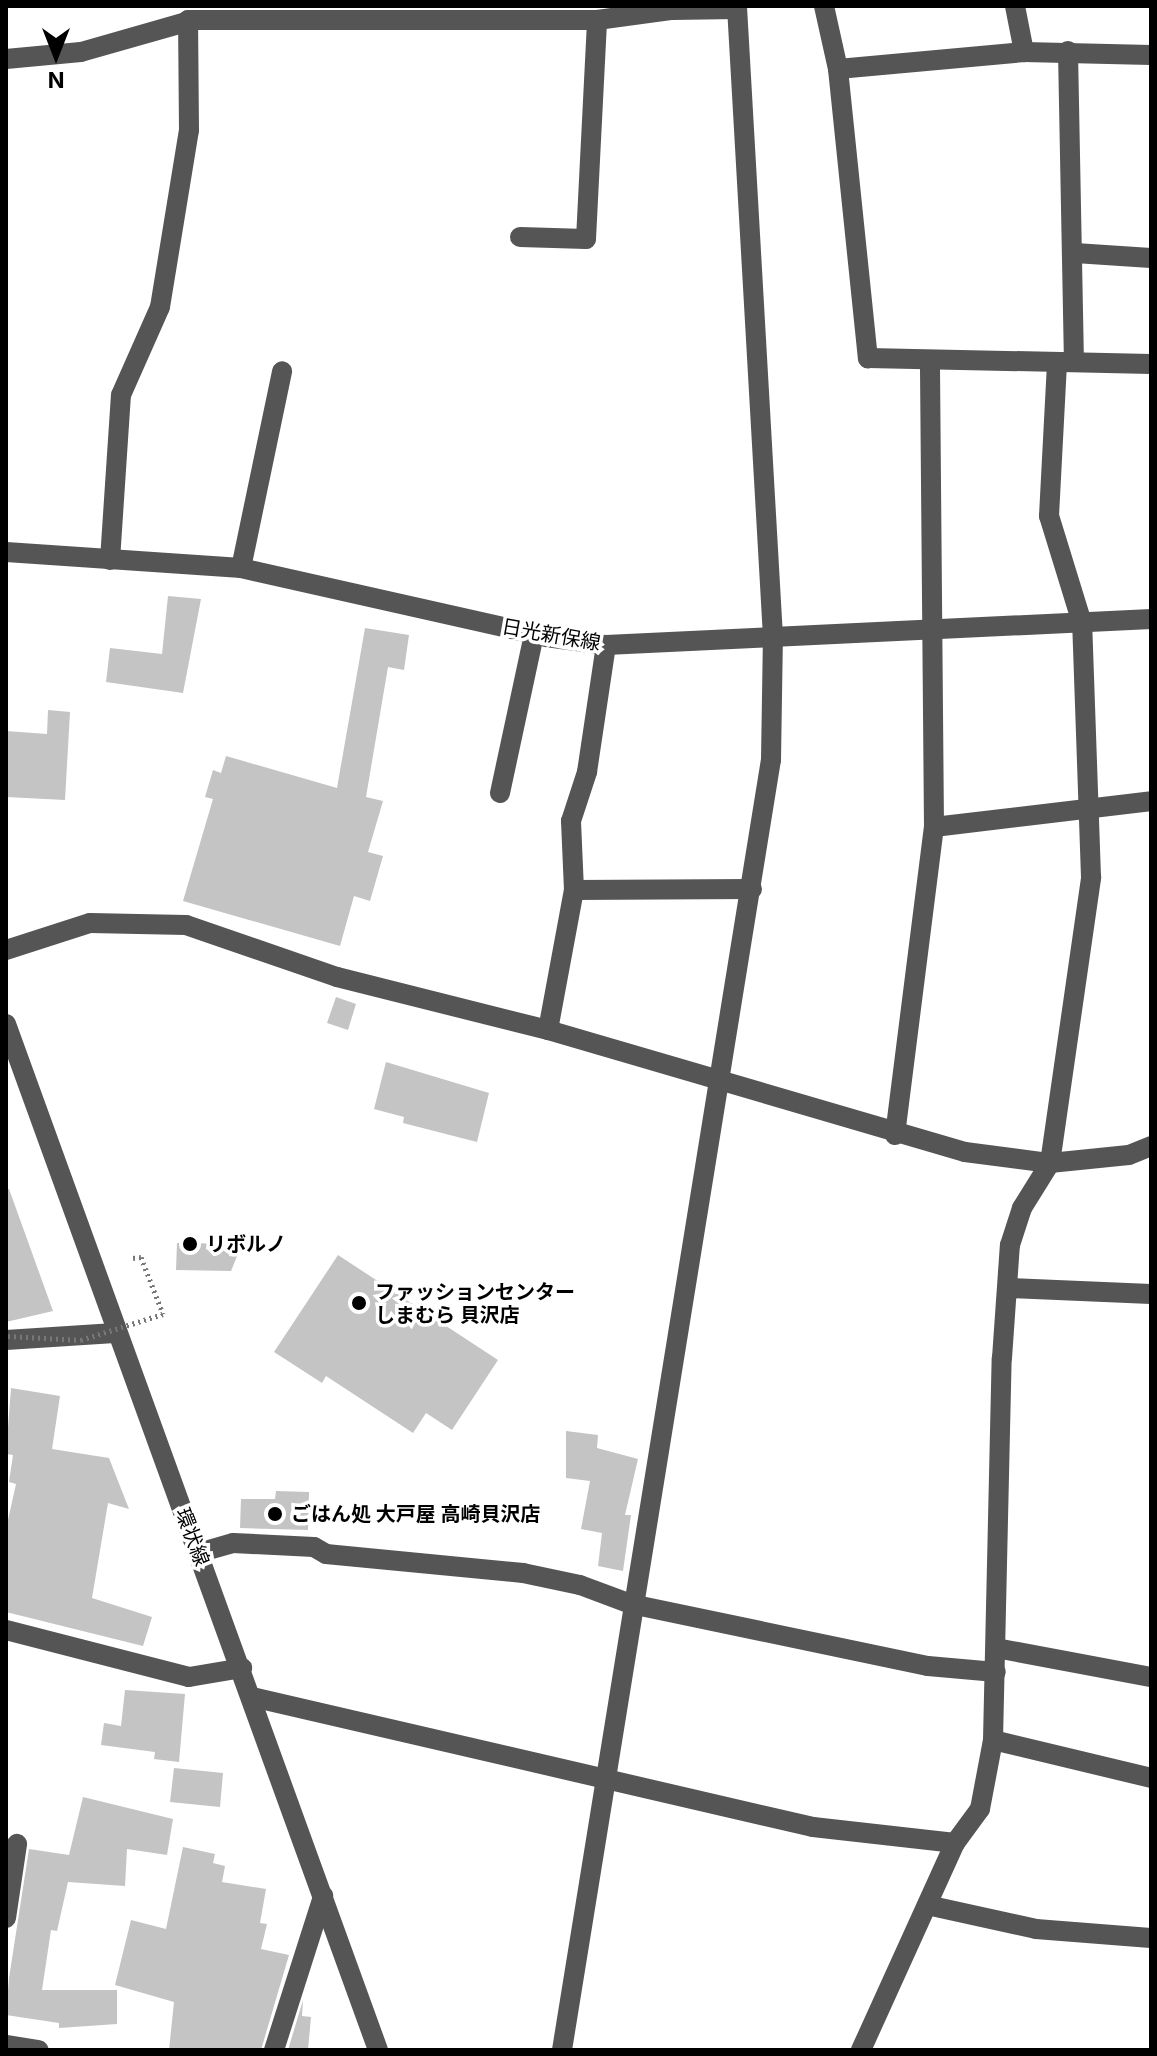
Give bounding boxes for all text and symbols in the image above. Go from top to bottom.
north arrow [16,16,96,96]
text: N [48,67,64,93]
street label: 日光新保線 [500,614,602,656]
place label: リボルノ [206,1232,286,1256]
marker: リボルノ [181,1235,199,1253]
place label: ファッションセンター しまむら 貝沢店 [375,1280,575,1327]
marker: ファッションセンター しまむら 貝沢店 [350,1294,368,1312]
place label: ごはん処 大戸屋 高崎貝沢店 [291,1502,540,1526]
street label: 環状線 [170,1505,214,1569]
marker: ごはん処 大戸屋 高崎貝沢店 [266,1505,284,1523]

